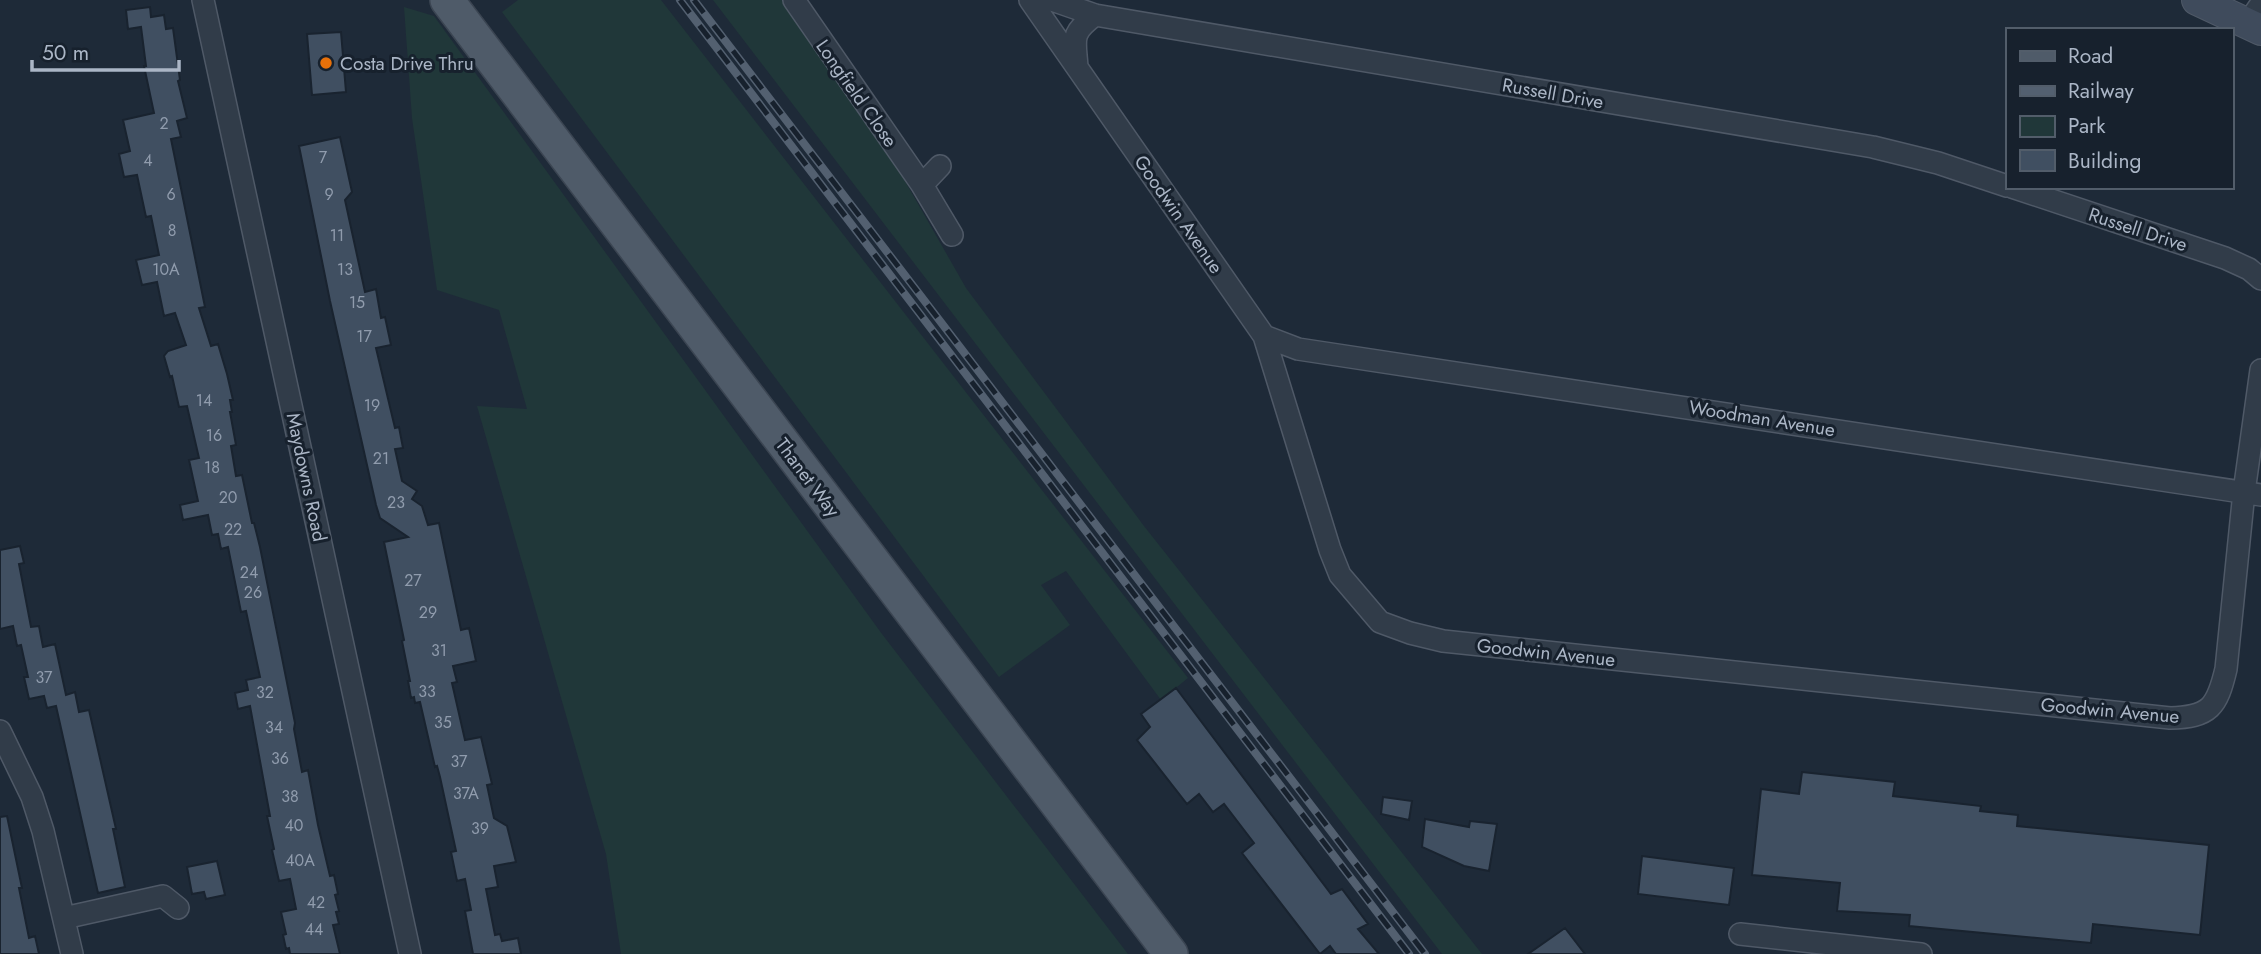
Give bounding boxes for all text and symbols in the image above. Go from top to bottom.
scale bar [32,28,178,72]
legend [2006,28,2233,189]
street label: Longfield Close [809,34,904,153]
text: 50 m [42,38,89,68]
text: Road [2068,41,2113,71]
place label: Costa Drive Thru [340,50,474,77]
marker: Costa Drive Thru [318,55,334,71]
street label: Russell Drive [1500,71,1606,116]
text: Railway [2068,76,2134,106]
text: Park [2068,111,2106,141]
house number: 2 [159,112,169,135]
house number: 7 [319,146,328,169]
text: Building [2068,146,2141,176]
house number: 4 [143,149,153,172]
street label: Goodwin Avenue [1128,150,1230,279]
house number: 6 [166,183,176,206]
house number: 9 [324,183,334,206]
street label: Russell Drive [2085,201,2191,258]
house number: 8 [168,219,176,242]
house number: 11 [330,224,344,247]
house number: 10A [152,258,180,281]
house number: 13 [337,258,353,281]
house number: 15 [349,291,365,314]
house number: 17 [356,325,372,348]
house number: 14 [196,389,212,412]
house number: 19 [364,394,380,417]
street label: Woodman Avenue [1687,394,1837,443]
street label: Maydowns Road [280,410,333,544]
house number: 16 [206,424,222,447]
street label: Thanet Way [769,432,847,523]
house number: 21 [373,447,389,470]
house number: 18 [204,456,220,479]
house number: 20 [219,486,237,509]
house number: 23 [387,491,405,514]
house number: 22 [224,518,242,541]
house number: 24 [240,561,258,584]
house number: 27 [404,569,422,592]
house number: 26 [244,581,262,604]
house number: 29 [419,601,437,624]
street label: Goodwin Avenue [1475,632,1617,673]
house number: 31 [431,639,447,662]
house number: 37 [36,666,53,689]
house number: 33 [418,680,436,703]
house number: 32 [256,681,274,704]
street label: Goodwin Avenue [2040,691,2181,730]
house number: 35 [434,711,452,734]
house number: 34 [265,716,283,739]
house number: 36 [271,747,289,770]
house number: 37 [451,750,468,773]
house number: 37A [453,782,479,805]
house number: 38 [281,785,299,808]
house number: 40 [285,814,303,837]
house number: 39 [471,817,489,840]
house number: 40A [285,849,315,872]
house number: 42 [307,891,325,914]
house number: 44 [305,918,323,941]

